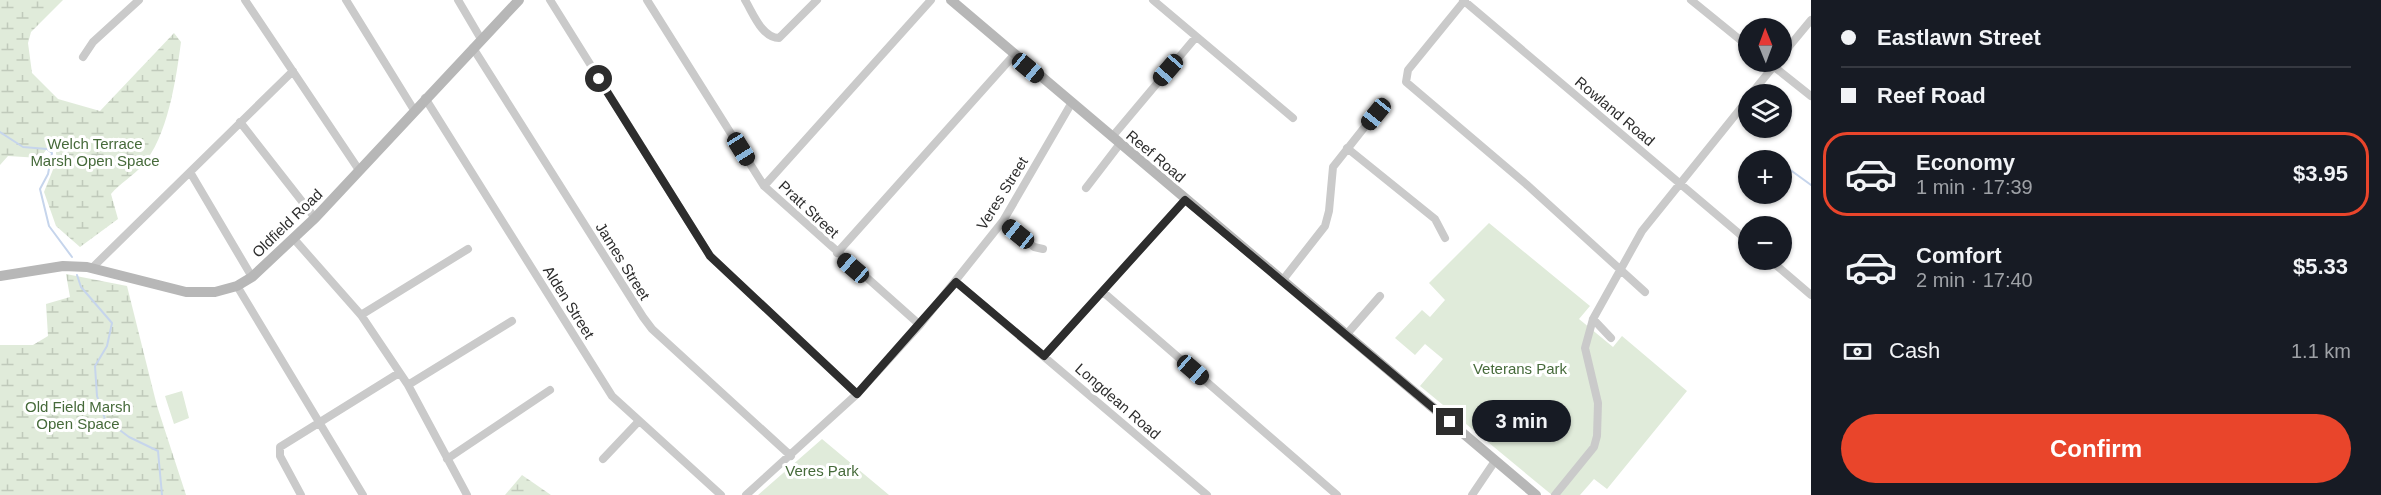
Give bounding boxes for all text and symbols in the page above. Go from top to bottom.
north arrow [1738,18,1792,72]
map controls [1738,18,1792,270]
text: Eastlawn Street [1877,25,2041,50]
car [1008,50,1048,86]
car [1149,51,1187,89]
route start [585,65,612,92]
street label: Rowland Road [1572,73,1658,149]
text: Reef Road [1877,83,1986,108]
button: layers [1738,84,1792,138]
car [1358,94,1394,134]
street label: Reef Road [1123,126,1189,186]
car [724,129,758,169]
park label: Welch Terrace Marsh Open Space [30,135,160,169]
icon: car [1844,147,1898,201]
button: + [1738,150,1792,204]
text: Economy [1916,150,2015,175]
street label: Veres Street [973,153,1032,233]
text: $3.95 [2293,161,2348,186]
text: 1 min · 17:39 [1916,176,2033,198]
street label: Pratt Street [775,177,843,242]
street label: Oldfield Road [248,185,326,261]
car [998,216,1038,252]
button: − [1738,216,1792,270]
street label: James Street [592,219,654,304]
icon: car [1844,240,1898,294]
text: Comfort [1916,243,2002,268]
car [834,249,872,287]
text: $5.33 [2293,254,2348,279]
street label: Alden Street [540,262,599,342]
text: 2 min · 17:40 [1916,269,2033,291]
icon: cash [1841,335,1874,368]
text: Cash [1889,338,1940,363]
text: 1.1 km [2291,340,2351,362]
car [1174,351,1212,389]
street label: Longdean Road [1072,360,1164,442]
park label: Veterans Park [1473,360,1568,377]
park label: Old Field Marsh Open Space [25,398,131,432]
callout: 3 min [1471,401,1570,443]
route end [1436,408,1463,435]
text: 3 min [1495,410,1548,432]
button: Confirm [1841,414,2351,483]
park label: Veres Park [785,462,859,479]

